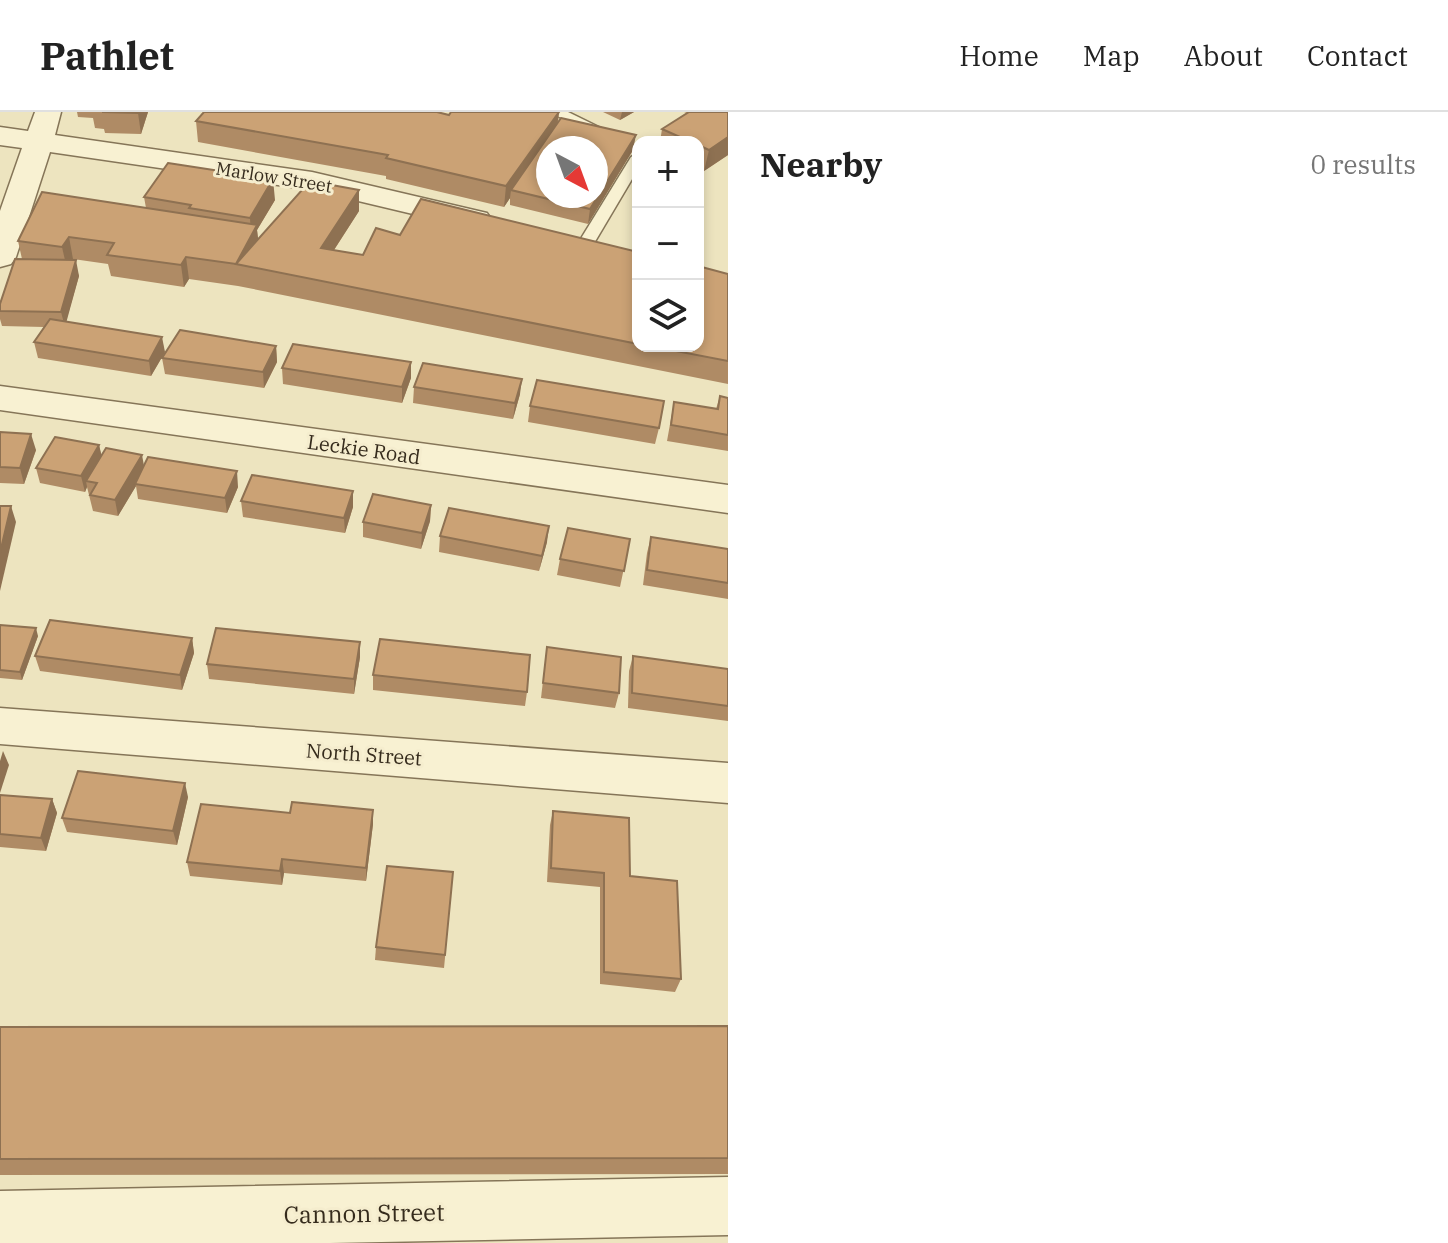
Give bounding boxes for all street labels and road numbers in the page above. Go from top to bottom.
street label: Marlow Street [214,156,334,198]
street label: Leckie Road [306,428,422,470]
street label: North Street [305,736,423,772]
street label: Cannon Street [283,1196,445,1230]

